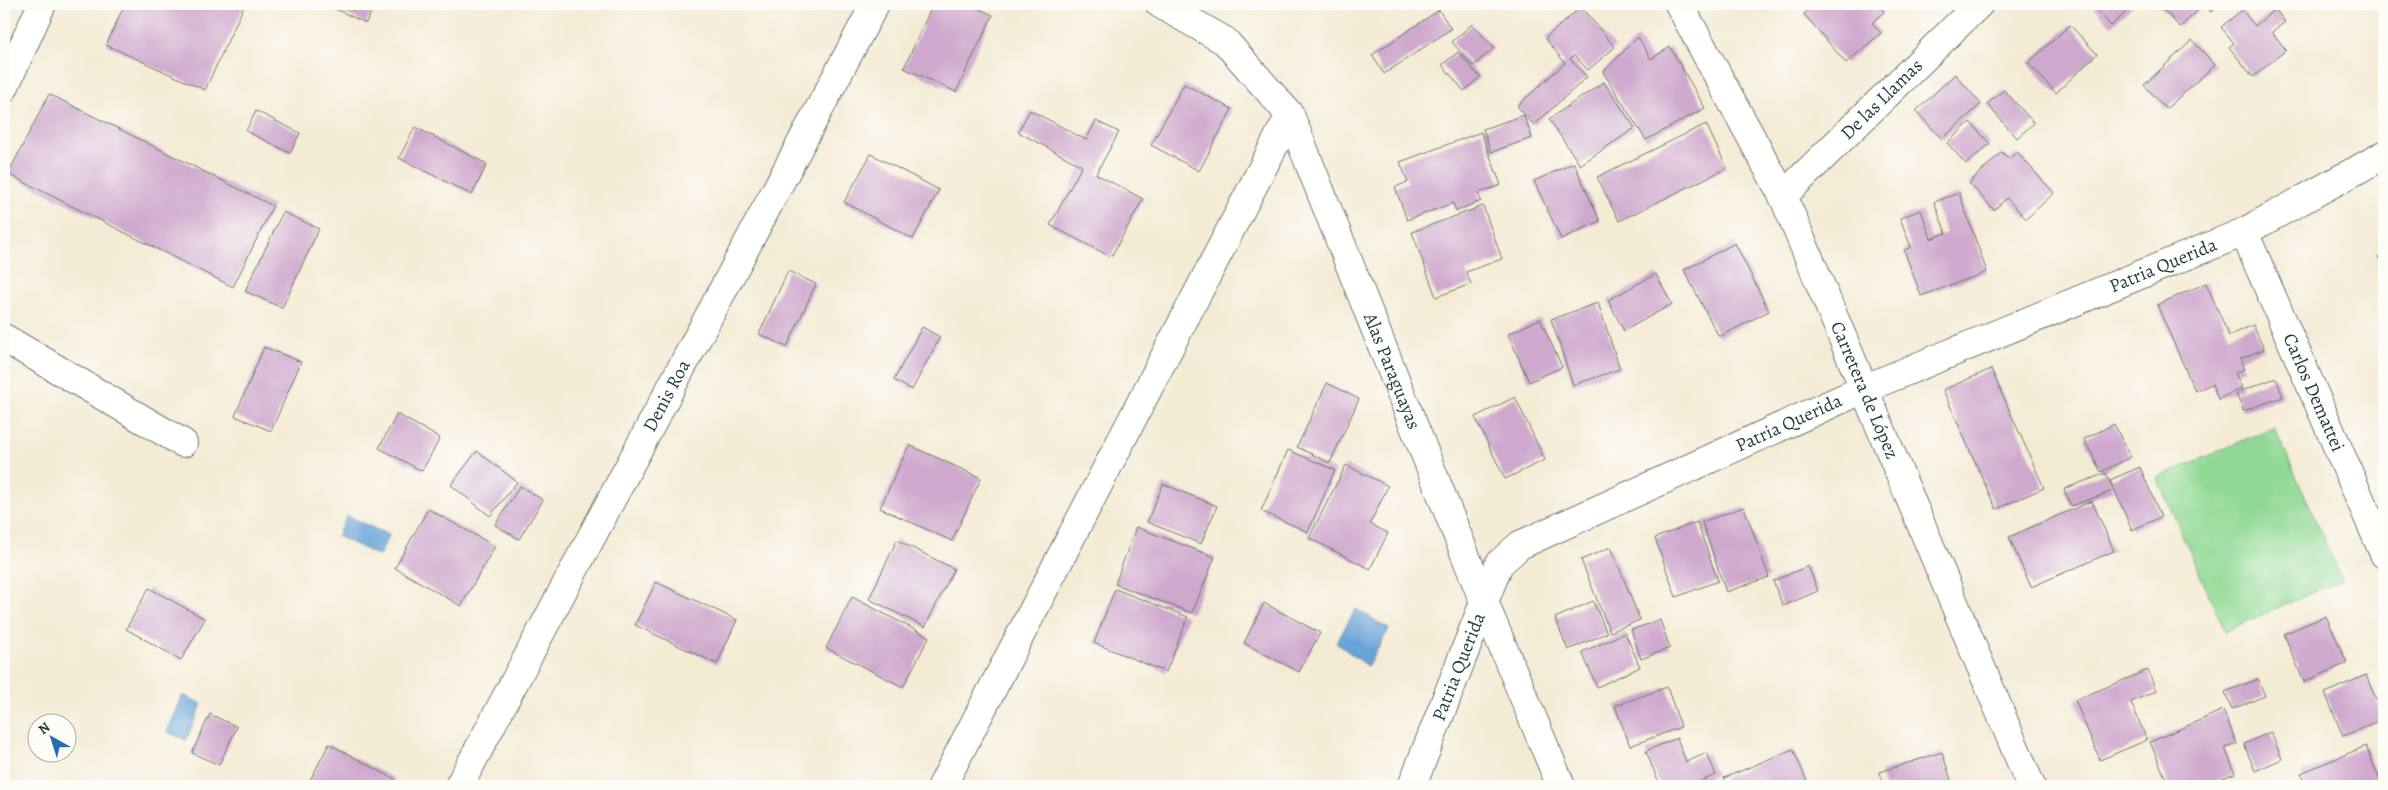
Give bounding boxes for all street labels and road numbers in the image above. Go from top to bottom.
street label: De las Llamas [1835,53,1929,146]
street label: Patria Querida [2105,232,2221,299]
street label: Alas Paraguayas [1357,308,1427,433]
street label: Carretera de López [1824,317,1905,463]
street label: Carlos Demattei [2277,329,2351,456]
street label: Denis Roa [637,355,697,437]
street label: Patria Querida [1731,388,1846,458]
street label: Patria Querida [1426,609,1492,725]

